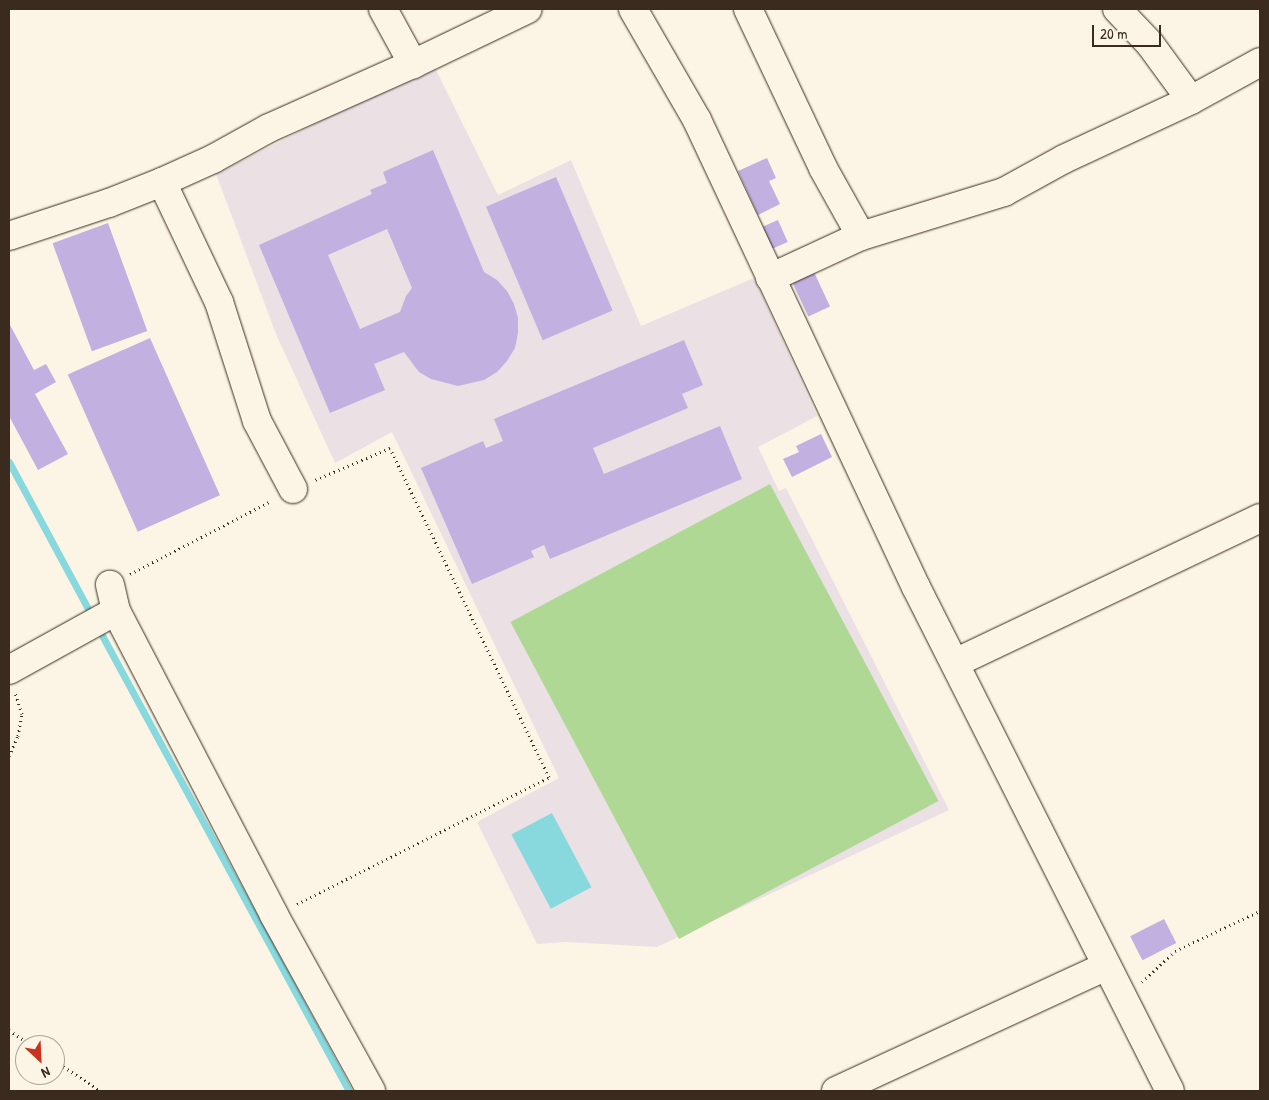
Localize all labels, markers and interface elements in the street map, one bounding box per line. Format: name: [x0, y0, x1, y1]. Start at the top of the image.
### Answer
scale bar: [1094, 15, 1163, 47]
text: 20 m: [1100, 23, 1127, 44]
north arrow: [15, 1035, 65, 1085]
text: N: [39, 1063, 54, 1083]

